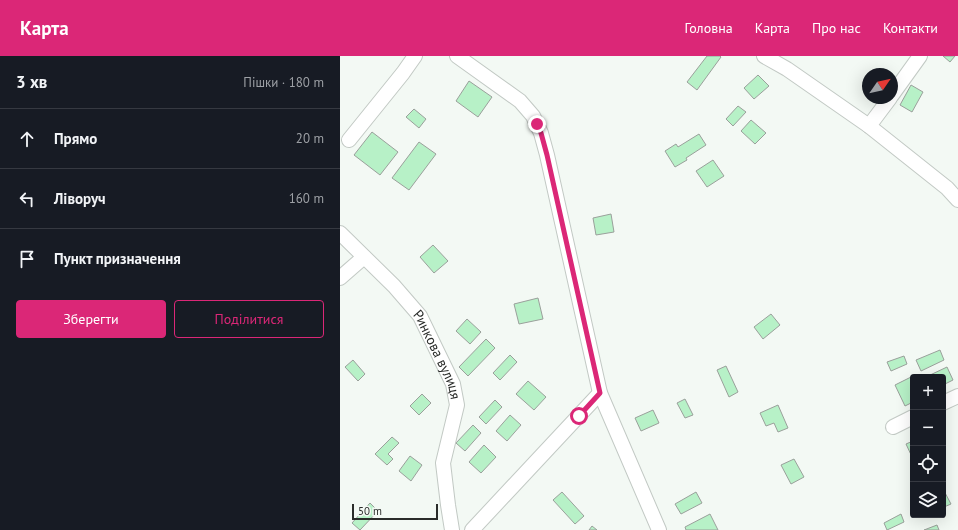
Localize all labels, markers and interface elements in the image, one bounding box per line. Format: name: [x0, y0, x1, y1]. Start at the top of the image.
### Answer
text: Карта: [20, 16, 69, 40]
text: Головна: [685, 19, 733, 37]
text: Карта: [755, 19, 790, 37]
text: Про нас: [812, 19, 861, 37]
text: Контакти: [883, 19, 938, 37]
north arrow: [862, 68, 898, 104]
text: 3 хв: [16, 71, 47, 93]
text: Пішки · 180 m: [243, 74, 324, 91]
route end: [528, 115, 546, 133]
icon: ahead: [16, 128, 38, 150]
text: Прямо: [54, 129, 97, 148]
text: 20 m: [296, 130, 324, 147]
icon: left: [16, 188, 38, 210]
text: Ліворуч: [54, 189, 106, 208]
text: 160 m: [289, 190, 324, 207]
icon: arrive: [16, 248, 38, 270]
text: Пункт призначення: [54, 249, 181, 268]
button: Зберегти: [16, 300, 166, 338]
button: Поділитися: [174, 300, 324, 338]
street label: Ринкова вулиця: [409, 306, 465, 401]
map controls: [910, 374, 946, 518]
button: +: [910, 374, 946, 410]
route start: [570, 407, 588, 425]
button: −: [910, 410, 946, 446]
button: locate: [910, 446, 946, 482]
button: layers: [910, 482, 946, 518]
scale bar: [352, 502, 438, 521]
text: 50 m: [358, 504, 382, 518]

